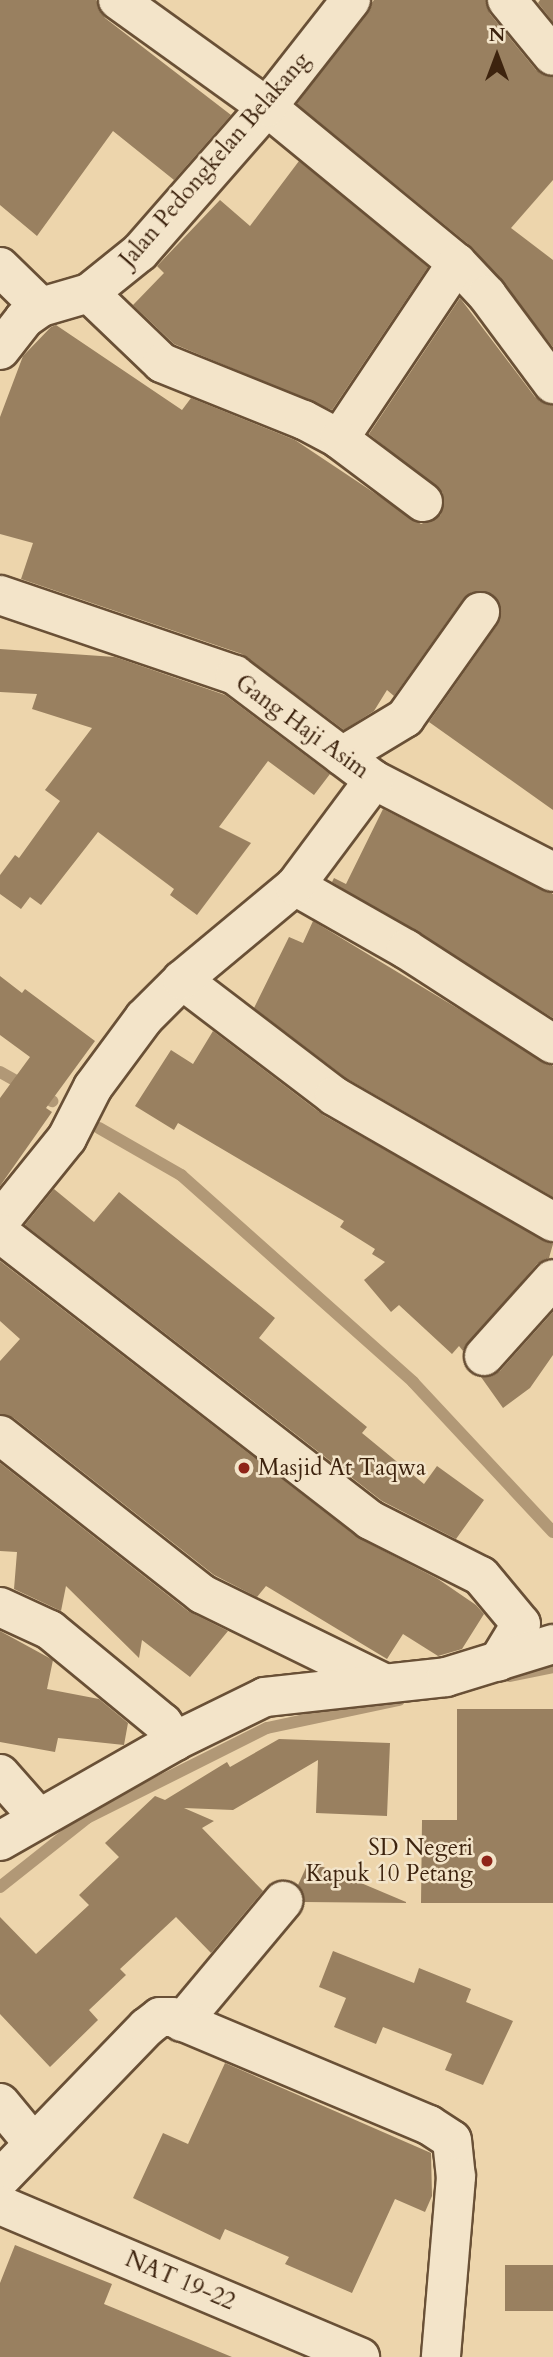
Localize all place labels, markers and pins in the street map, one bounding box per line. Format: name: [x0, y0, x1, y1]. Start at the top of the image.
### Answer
place label: Masjid At Taqwa: [258, 1454, 426, 1482]
marker: Masjid At Taqwa: [236, 1460, 252, 1476]
place label: SD Negeri Kapuk 10 Petang: [306, 1834, 473, 1888]
marker: SD Negeri Kapuk 10 Petang: [479, 1853, 495, 1869]

